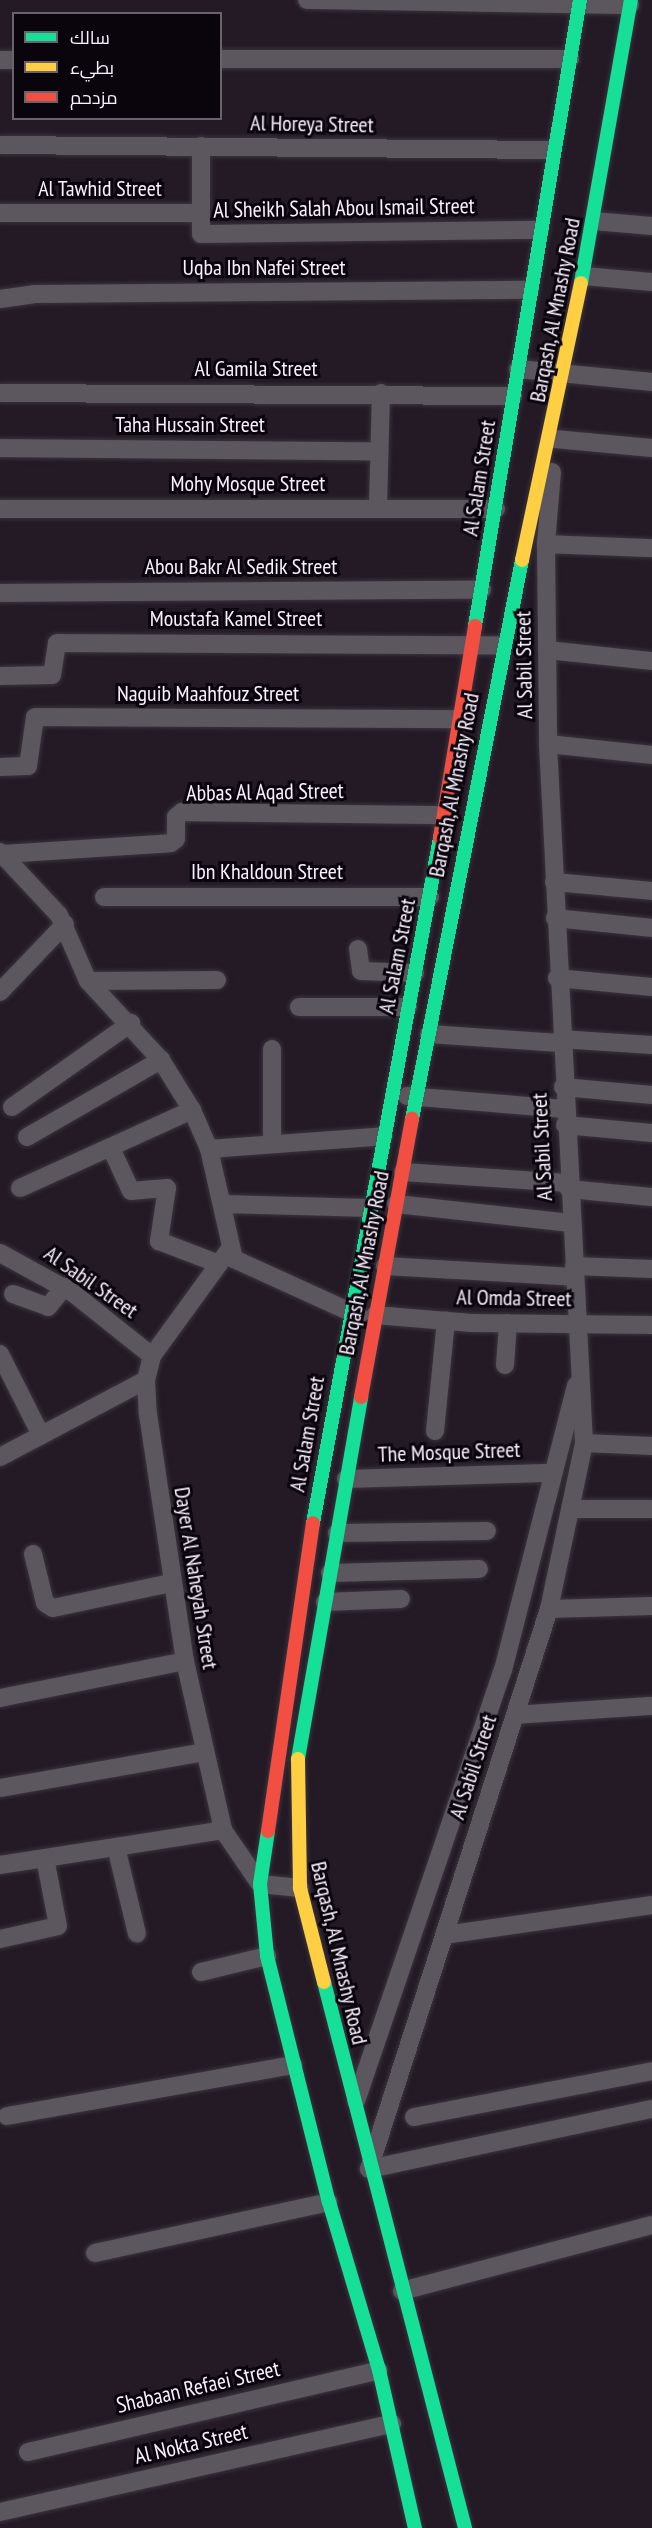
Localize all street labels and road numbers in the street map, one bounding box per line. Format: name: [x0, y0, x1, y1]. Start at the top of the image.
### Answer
street label: Al Horeya Street: [250, 110, 374, 138]
street label: Al Tawhid Street: [38, 176, 162, 202]
street label: Al Sheikh Salah Abou Ismail Street: [213, 193, 475, 223]
street label: Barqash, Al Mnashy Road: [524, 214, 586, 406]
street label: Uqba Ibn Nafei Street: [182, 255, 346, 281]
street label: Al Gamila Street: [194, 356, 318, 382]
street label: Taha Hussain Street: [115, 412, 265, 438]
street label: Al Salam Street: [457, 418, 501, 538]
street label: Mohy Mosque Street: [170, 471, 326, 497]
street label: Abou Bakr Al Sedik Street: [144, 554, 338, 580]
street label: Moustafa Kamel Street: [150, 606, 322, 632]
street label: Al Sabil Street: [510, 611, 538, 719]
street label: Naguib Maahfouz Street: [117, 681, 299, 707]
street label: Barqash, Al Mnashy Road: [423, 689, 485, 881]
street label: Abbas Al Aqad Street: [185, 777, 345, 807]
street label: Ibn Khaldoun Street: [191, 859, 343, 885]
street label: Al Salam Street: [373, 896, 421, 1016]
street label: Al Sabil Street: [526, 1092, 558, 1202]
street label: Barqash, Al Mnashy Road: [333, 1167, 395, 1359]
street label: Al Sabil Street: [39, 1240, 143, 1324]
street label: Al Omda Street: [456, 1284, 572, 1312]
street label: Al Salam Street: [284, 1374, 330, 1494]
street label: The Mosque Street: [377, 1436, 521, 1468]
street label: Dayer Al Naheyah Street: [169, 1485, 223, 1671]
street label: Al Sabil Street: [444, 1712, 502, 1822]
street label: Barqash, Al Mnashy Road: [305, 1858, 373, 2048]
street label: Shabaan Refaei Street: [114, 2355, 282, 2419]
street label: Al Nokta Street: [132, 2418, 250, 2470]

